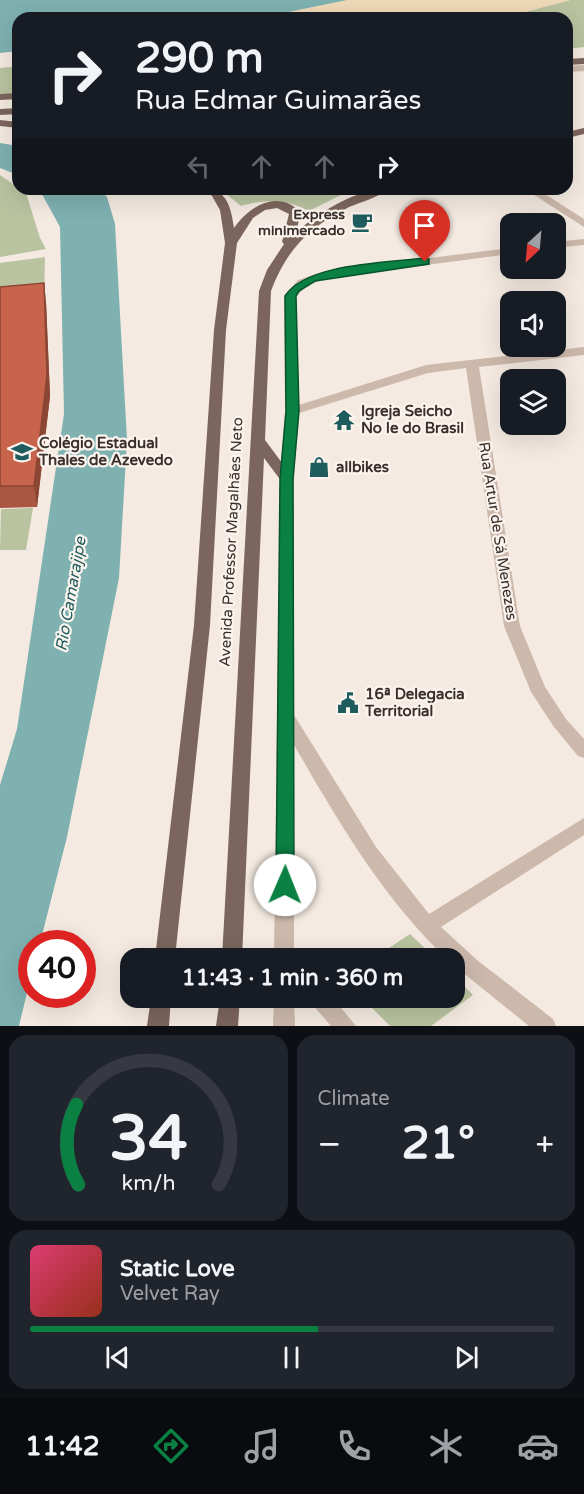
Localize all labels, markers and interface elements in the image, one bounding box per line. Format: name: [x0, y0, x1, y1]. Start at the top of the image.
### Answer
text: 290 m: [135, 33, 264, 84]
icon: right: [36, 36, 114, 114]
text: Rua Edmar Guimarães: [135, 84, 421, 117]
icon: left: [182, 150, 215, 183]
icon: ahead: [245, 150, 278, 183]
icon: ahead: [308, 150, 341, 183]
icon: right: [371, 150, 404, 183]
pin: [399, 200, 450, 262]
place label: Express minimercado: [258, 206, 345, 239]
icon: arrive: [408, 209, 441, 242]
cafe icon: Express minimercado: [350, 210, 374, 234]
north arrow: [500, 213, 566, 279]
map controls: [500, 213, 566, 435]
button: sound: [500, 291, 566, 357]
button: layers: [500, 369, 566, 435]
place label: Igreja Seicho No Ie do Brasil: [361, 402, 464, 437]
temple icon: Igreja Seicho No Ie do Brasil: [332, 408, 356, 432]
street label: Avenida Professor Magalhães Neto: [215, 417, 247, 667]
place label: Colégio Estadual Thales de Azevedo: [38, 434, 173, 469]
school or university icon: Colégio Estadual Thales de Azevedo: [10, 440, 34, 464]
street label: Rua Artur de Sá Menezes: [475, 440, 521, 622]
shop icon: allbikes: [307, 455, 331, 479]
place label: allbikes: [336, 458, 389, 476]
water label: Rio Camarajipe: [51, 535, 91, 653]
place label: 16ª Delegacia Territorial: [364, 685, 465, 720]
public building icon: 16ª Delegacia Territorial: [336, 691, 360, 715]
position arrow: [253, 853, 317, 917]
speed limit sign: 40: [18, 930, 96, 1008]
text: 11:43 · 1 min · 360 m: [182, 965, 403, 991]
text: Climate: [318, 1087, 390, 1111]
text: 34: [109, 1102, 187, 1177]
text: 21°: [401, 1117, 475, 1171]
text: −: [318, 1125, 341, 1164]
text: +: [535, 1125, 554, 1164]
text: km/h: [121, 1170, 175, 1196]
text: Static Love: [120, 1256, 235, 1282]
text: Velvet Ray: [120, 1282, 220, 1306]
icon: previous: [101, 1341, 134, 1374]
icon: pause: [275, 1341, 308, 1374]
icon: next: [450, 1341, 483, 1374]
icon: directions: [150, 1425, 192, 1467]
icon: music: [241, 1425, 283, 1467]
icon: phone: [333, 1425, 375, 1467]
icon: climate: [425, 1425, 467, 1467]
icon: car: [517, 1425, 559, 1467]
text: 11:42: [25, 1430, 100, 1463]

